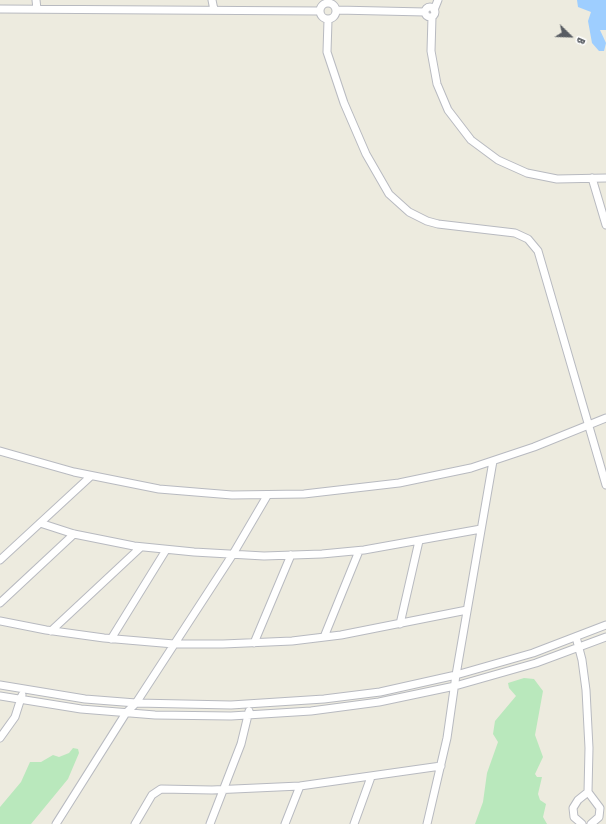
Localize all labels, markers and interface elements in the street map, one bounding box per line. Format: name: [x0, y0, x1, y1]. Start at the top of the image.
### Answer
north arrow: [550, 16, 590, 56]
text: B: [575, 36, 588, 45]

